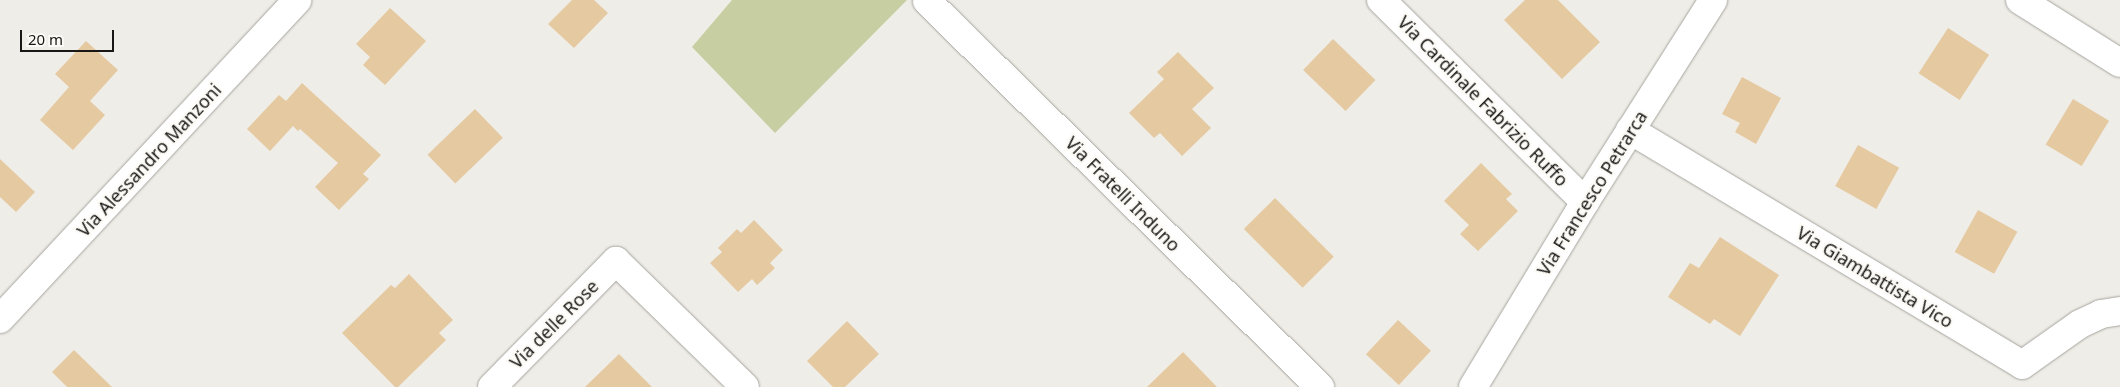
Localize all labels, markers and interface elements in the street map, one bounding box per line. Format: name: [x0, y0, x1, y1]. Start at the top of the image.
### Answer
street label: Via Cardinale Fabrizio Ruffo: [1393, 11, 1573, 191]
scale bar: [22, 20, 116, 52]
text: 20 m: [28, 29, 63, 49]
street label: Via Alessandro Manzoni: [72, 79, 226, 241]
street label: Via Francesco Petrarca: [1532, 107, 1652, 279]
street label: Via Fratelli Induno: [1061, 132, 1185, 256]
street label: Via Giambattista Vico: [1793, 222, 1957, 332]
street label: Via delle Rose: [505, 275, 603, 373]

